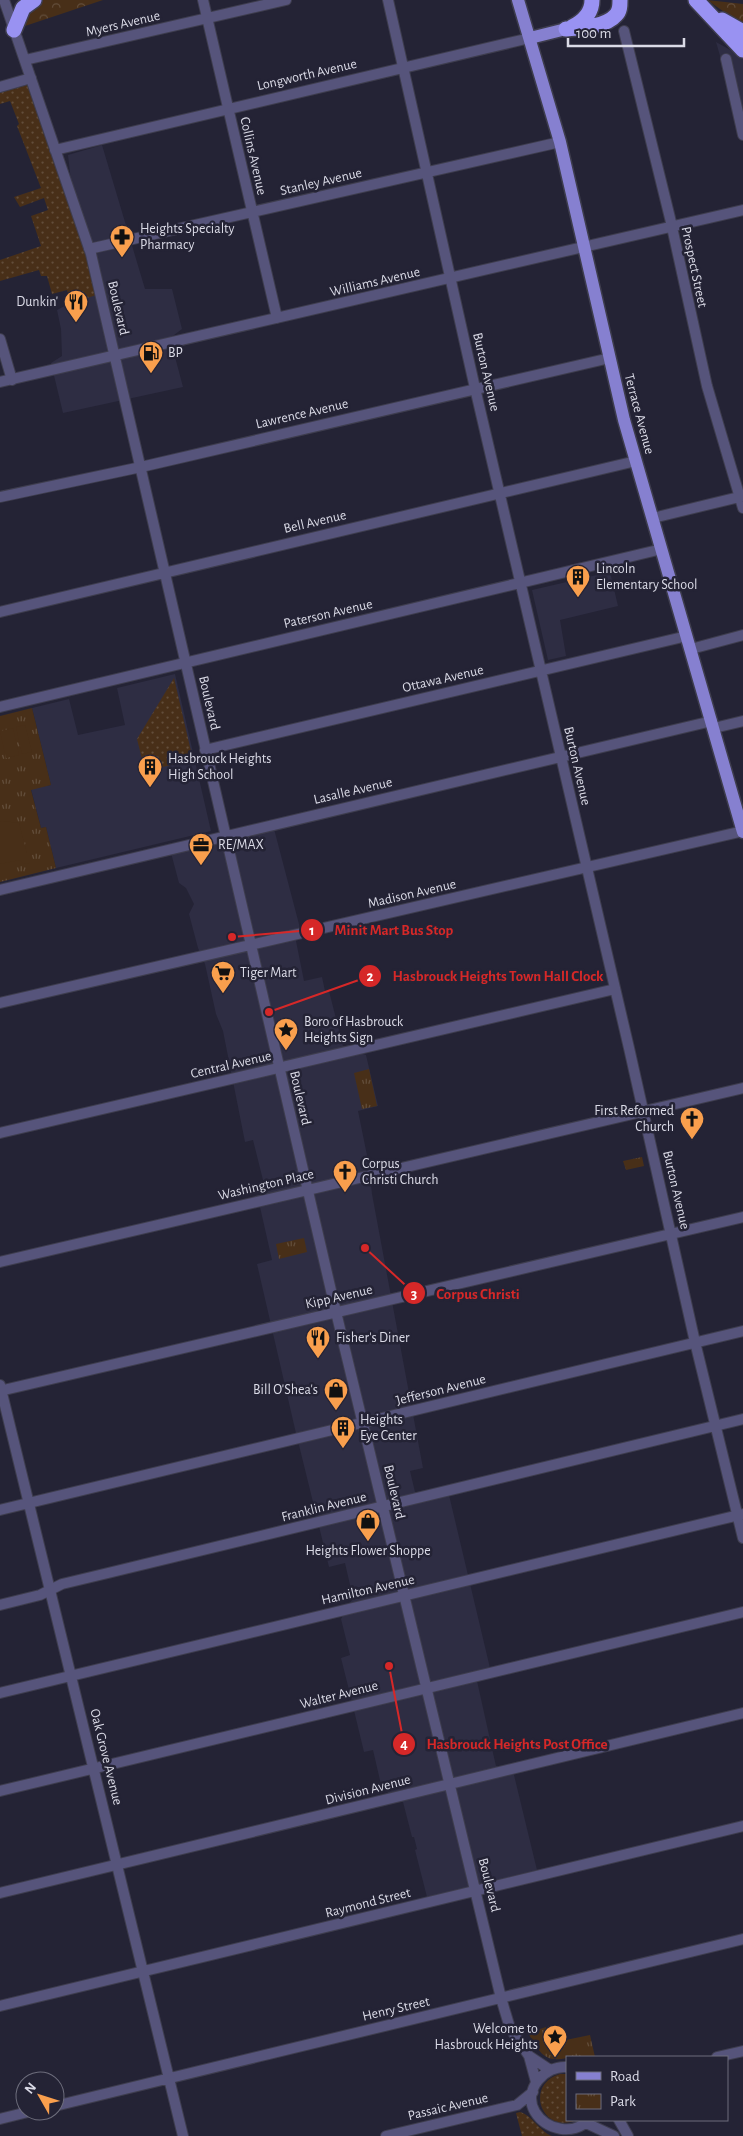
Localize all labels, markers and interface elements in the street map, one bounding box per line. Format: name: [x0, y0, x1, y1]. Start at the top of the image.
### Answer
street label: Myers Avenue: [84, 9, 162, 39]
scale bar: [568, 15, 684, 47]
text: 100 m: [576, 26, 611, 41]
street label: Longworth Avenue: [256, 57, 358, 93]
street label: Collins Avenue: [237, 116, 269, 196]
street label: Stanley Avenue: [279, 166, 363, 198]
place label: Heights Specialty Pharmacy: [140, 222, 235, 252]
pharmacy icon: Heights Specialty Pharmacy: [109, 224, 135, 258]
street label: Prospect Street: [679, 225, 710, 309]
street label: Williams Avenue: [329, 265, 421, 299]
street label: Boulevard: [105, 280, 131, 336]
restaurant icon: Dunkin': [63, 289, 89, 323]
place label: Dunkin': [16, 295, 58, 309]
street label: Burton Avenue: [470, 331, 502, 413]
fuel station icon: BP: [138, 340, 164, 374]
place label: BP: [168, 346, 183, 360]
street label: Terrace Avenue: [622, 372, 656, 456]
street label: Lawrence Avenue: [254, 397, 350, 431]
street label: Bell Avenue: [282, 508, 348, 536]
place label: Lincoln Elementary School: [596, 562, 698, 592]
building icon: Lincoln Elementary School: [565, 564, 591, 598]
street label: Paterson Avenue: [282, 597, 374, 631]
street label: Ottawa Avenue: [401, 663, 485, 695]
street label: Boulevard: [196, 675, 222, 731]
street label: Burton Avenue: [561, 725, 593, 807]
place label: Hasbrouck Heights High School: [168, 752, 271, 782]
building icon: Hasbrouck Heights High School: [137, 754, 163, 788]
street label: Lasalle Avenue: [312, 775, 394, 807]
office icon: RE/MAX: [188, 832, 214, 866]
place label: RE/MAX: [218, 838, 264, 852]
street label: Madison Avenue: [366, 877, 458, 911]
callout: Minit Mart Bus Stop: [299, 915, 463, 945]
text: 1: [309, 923, 315, 938]
text: Minit Mart Bus Stop: [335, 923, 454, 938]
supermarket icon: Tiger Mart: [210, 960, 236, 994]
callout: Hasbrouck Heights Town Hall Clock: [357, 961, 613, 991]
place label: Tiger Mart: [240, 966, 297, 980]
text: 2: [366, 969, 374, 984]
text: Hasbrouck Heights Town Hall Clock: [393, 969, 604, 984]
place label: Boro of Hasbrouck Heights Sign: [304, 1015, 404, 1045]
place icon: Boro of Hasbrouck Heights Sign: [273, 1017, 299, 1051]
street label: Central Avenue: [189, 1049, 273, 1081]
street label: Boulevard: [287, 1070, 313, 1126]
place label: First Reformed Church: [594, 1104, 674, 1134]
church icon: First Reformed Church: [679, 1106, 705, 1140]
street label: Burton Avenue: [660, 1149, 692, 1231]
place label: Corpus Christi Church: [362, 1157, 438, 1187]
church icon: Corpus Christi Church: [332, 1159, 358, 1193]
street label: Washington Place: [217, 1167, 315, 1203]
callout: Corpus Christi: [401, 1278, 529, 1308]
street label: Kipp Avenue: [304, 1282, 374, 1312]
text: 3: [411, 1287, 417, 1302]
text: Corpus Christi: [436, 1287, 520, 1302]
restaurant icon: Fisher's Diner: [305, 1325, 331, 1359]
place label: Fisher's Diner: [336, 1331, 410, 1345]
street label: Jefferson Avenue: [395, 1372, 487, 1408]
shop icon: Bill O'Shea's: [323, 1377, 349, 1411]
place label: Bill O'Shea's: [253, 1383, 318, 1397]
place label: Heights Eye Center: [360, 1413, 417, 1443]
building icon: Heights Eye Center: [330, 1415, 356, 1449]
street label: Boulevard: [381, 1464, 407, 1520]
street label: Franklin Avenue: [280, 1490, 368, 1524]
shop icon: Heights Flower Shoppe: [355, 1508, 381, 1542]
place label: Heights Flower Shoppe: [305, 1544, 431, 1558]
street label: Hamilton Avenue: [320, 1572, 416, 1608]
street label: Walter Avenue: [298, 1679, 380, 1711]
street label: Oak Grove Avenue: [87, 1707, 125, 1807]
callout: Hasbrouck Heights Post Office: [391, 1729, 618, 1759]
text: 4: [400, 1737, 408, 1752]
text: Hasbrouck Heights Post Office: [426, 1737, 608, 1752]
street label: Division Avenue: [324, 1773, 412, 1807]
street label: Boulevard: [476, 1857, 502, 1913]
street label: Raymond Street: [324, 1886, 413, 1920]
street label: Henry Street: [361, 1994, 432, 2024]
place label: Welcome to Hasbrouck Heights: [435, 2022, 538, 2052]
place icon: Welcome to Hasbrouck Heights: [542, 2024, 568, 2058]
legend: [566, 2056, 728, 2121]
text: Road: [610, 2069, 640, 2084]
north arrow: [15, 2071, 65, 2121]
text: N: [22, 2080, 39, 2097]
street label: Passaic Avenue: [406, 2091, 490, 2123]
text: Park: [610, 2094, 636, 2109]

